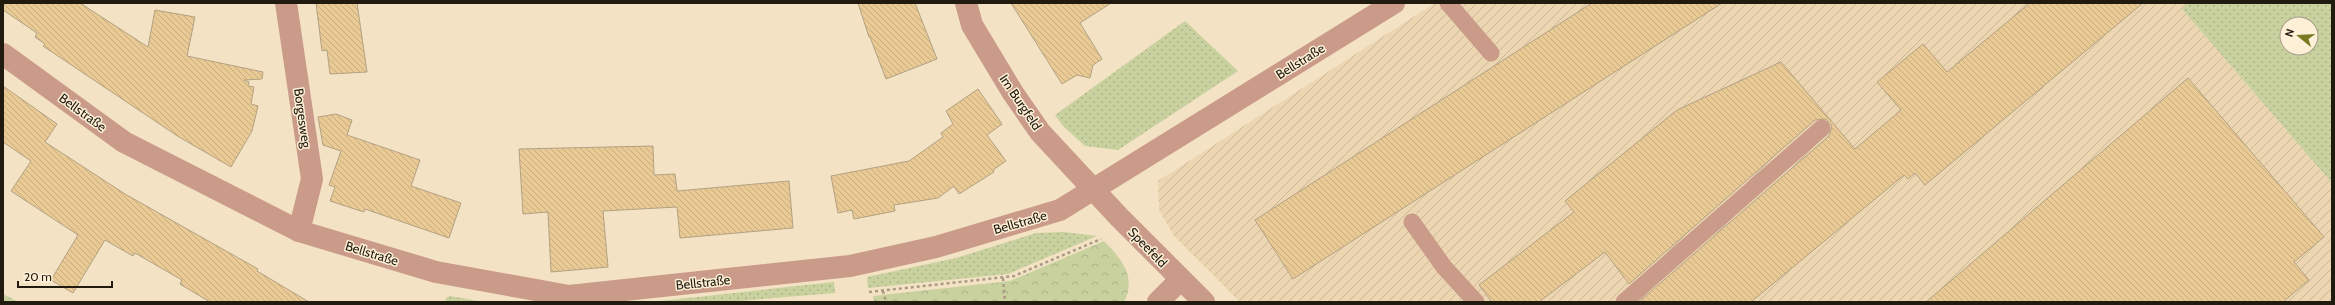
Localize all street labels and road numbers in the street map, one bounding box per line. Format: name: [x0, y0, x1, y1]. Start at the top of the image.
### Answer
street label: Bellstraße: [1273, 40, 1328, 82]
street label: Im Burgfeld: [997, 71, 1045, 133]
street label: Borgesweg: [291, 87, 315, 149]
street label: Bellstraße: [56, 89, 110, 135]
street label: Bellstraße: [992, 207, 1049, 237]
street label: Speefeld: [1125, 224, 1171, 270]
street label: Bellstraße: [344, 237, 401, 269]
street label: Bellstraße: [675, 271, 731, 293]

